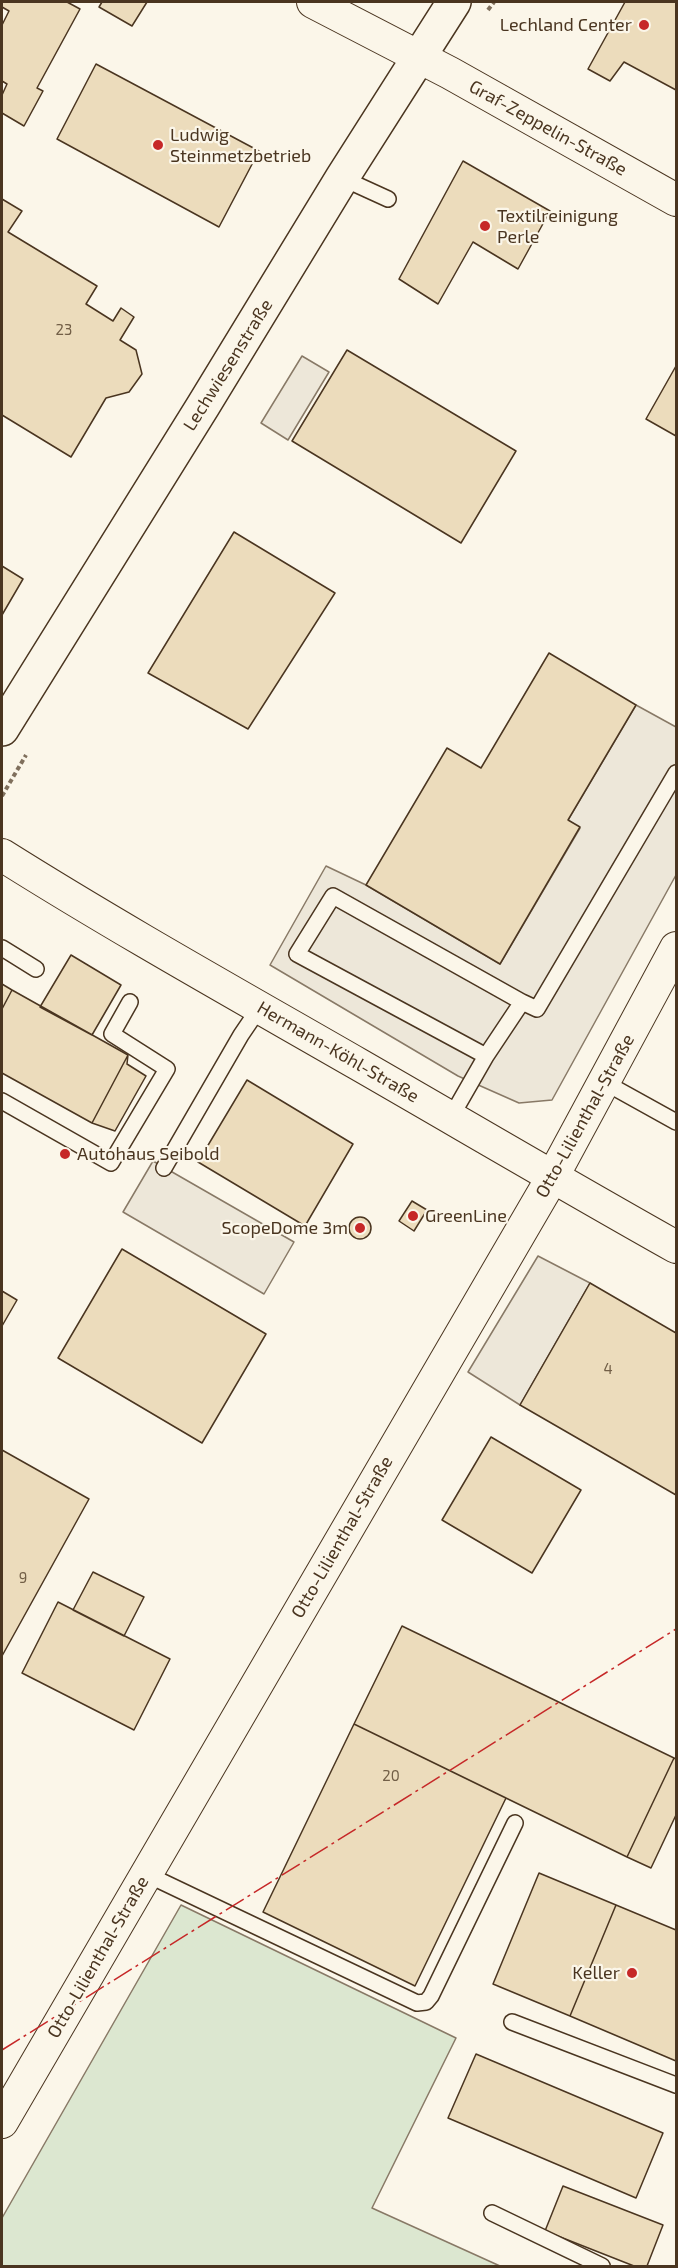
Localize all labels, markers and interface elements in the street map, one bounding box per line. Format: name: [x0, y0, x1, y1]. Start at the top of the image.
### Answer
place label: Lechland Center: [500, 14, 632, 36]
marker: Lechland Center: [637, 18, 651, 32]
street label: Graf-Zeppelin-Straße: [465, 76, 631, 180]
place label: Ludwig Steinmetzbetrieb: [170, 124, 311, 166]
marker: Ludwig Steinmetzbetrieb: [151, 138, 165, 152]
place label: Textilreinigung Perle: [497, 205, 618, 248]
marker: Textilreinigung Perle: [478, 219, 492, 233]
street label: Lechwiesenstraße: [179, 295, 277, 435]
house number: 23: [56, 321, 72, 339]
street label: Hermann-Köhl-Straße: [253, 997, 423, 1107]
street label: Otto-Lilienthal-Straße: [531, 1031, 639, 1201]
place label: Autohaus Seibold: [77, 1143, 220, 1165]
marker: Autohaus Seibold: [58, 1147, 72, 1161]
place label: GreenLine: [425, 1205, 507, 1227]
marker: GreenLine: [406, 1209, 420, 1223]
place label: ScopeDome 3m: [222, 1217, 348, 1239]
marker: ScopeDome 3m: [353, 1221, 367, 1235]
house number: 4: [603, 1360, 613, 1378]
street label: Otto-Lilienthal-Straße: [287, 1452, 397, 1622]
house number: 9: [19, 1569, 27, 1587]
house number: 20: [382, 1767, 400, 1785]
street label: Otto-Lilienthal-Straße: [43, 1872, 153, 2042]
place label: Keller: [572, 1962, 620, 1984]
marker: Keller: [625, 1966, 639, 1980]

